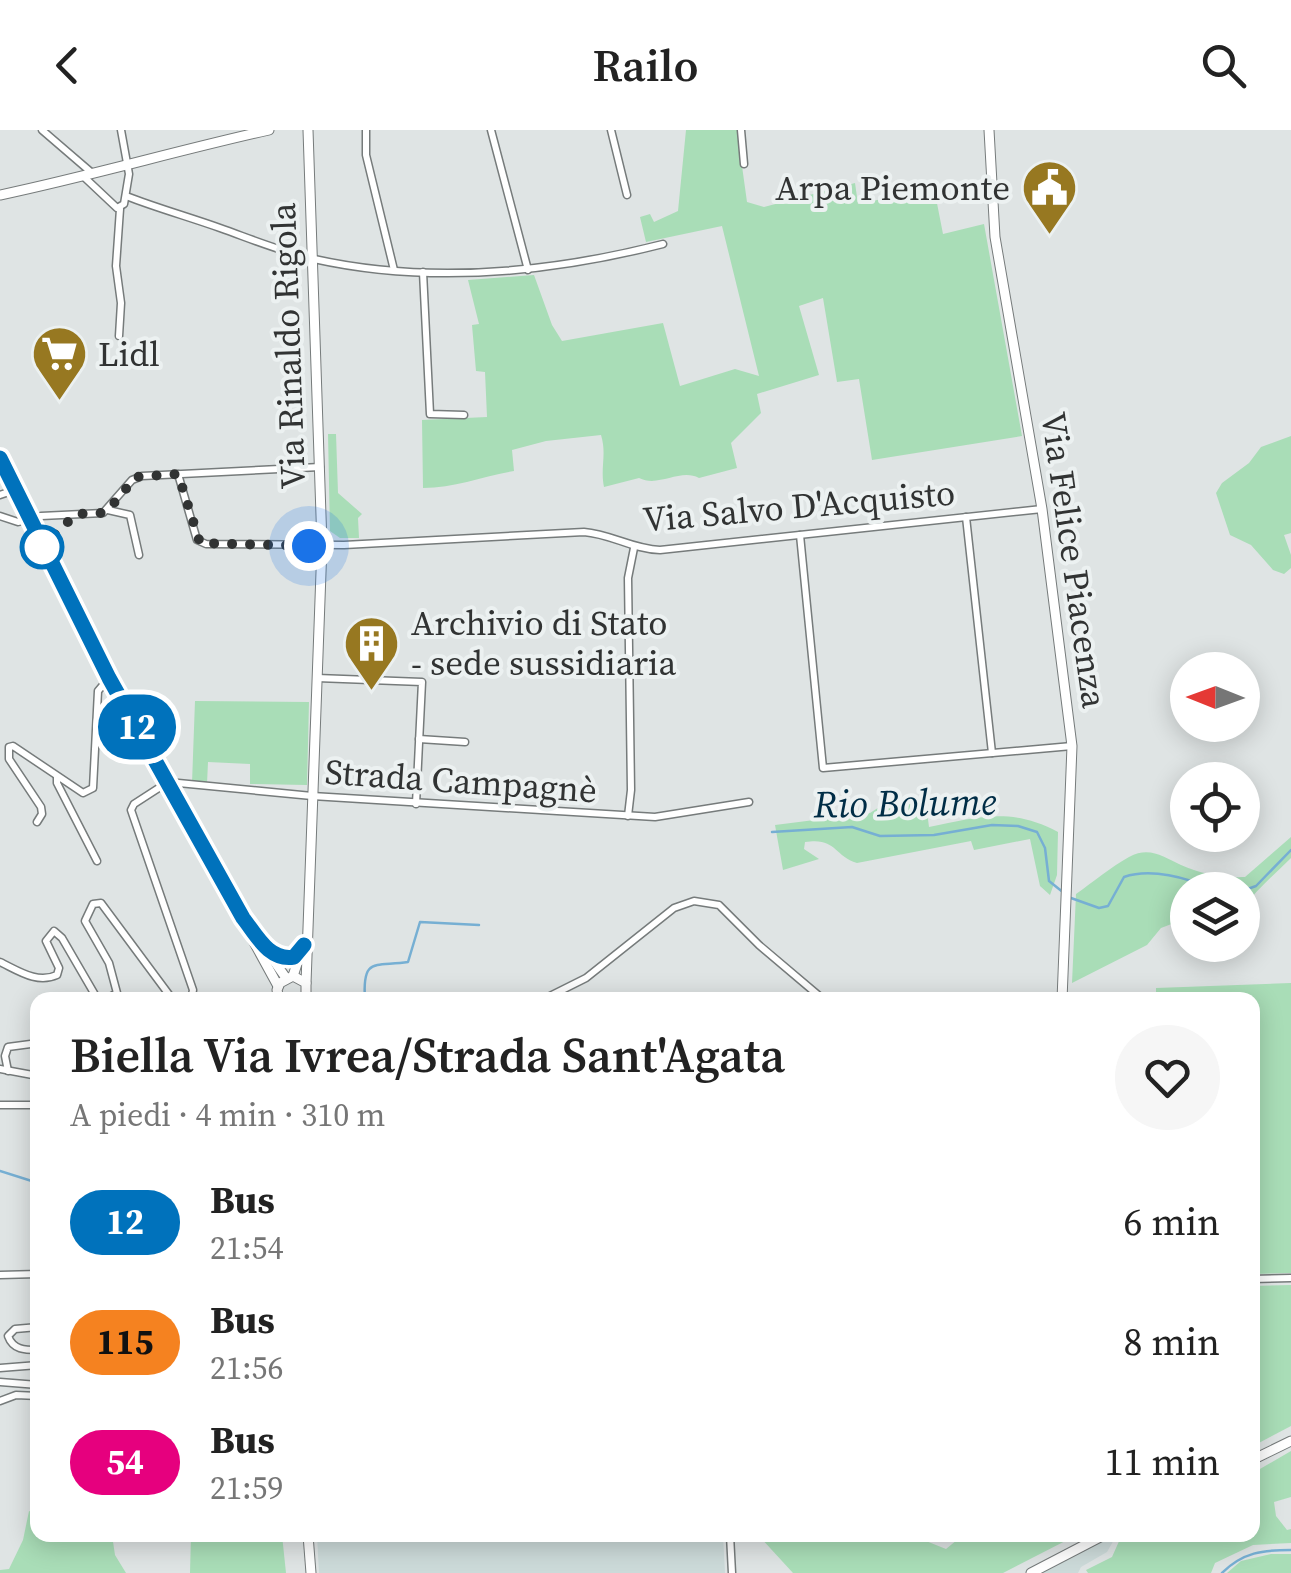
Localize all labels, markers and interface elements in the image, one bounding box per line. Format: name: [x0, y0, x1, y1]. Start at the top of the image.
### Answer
text: Railo: [592, 34, 699, 96]
icon: back: [40, 38, 95, 93]
icon: search: [1196, 38, 1251, 93]
public building icon: Arpa Piemonte: [1019, 158, 1079, 237]
place label: Arpa Piemonte: [775, 164, 1010, 212]
street label: Via Rinaldo Rigola: [259, 202, 317, 490]
supermarket icon: Lidl: [29, 324, 89, 403]
place label: Lidl: [98, 330, 160, 378]
street label: Via Felice Piacenza: [1029, 409, 1119, 711]
street label: Via Salvo D'Acquisto: [641, 468, 957, 544]
your location: [284, 521, 334, 571]
unlabelled marker: [21, 526, 63, 568]
place label: Archivio di Stato - sede sussidiaria: [411, 599, 677, 687]
building icon: Archivio di Stato - sede sussidiaria: [342, 613, 402, 692]
north arrow: [1170, 652, 1260, 742]
map controls: [1170, 652, 1260, 962]
line badge: 12: [92, 694, 182, 760]
text: 12: [118, 703, 156, 751]
street label: Strada Campagnè: [323, 748, 599, 814]
button: locate: [1170, 762, 1260, 852]
water label: Rio Bolume: [812, 775, 997, 831]
button: layers: [1170, 872, 1260, 962]
text: Biella Via Ivrea/Strada Sant'Agata: [70, 1022, 785, 1088]
button: heart: [1115, 1025, 1220, 1130]
text: A piedi · 4 min · 310 m: [70, 1093, 385, 1137]
text: Bus: [210, 1174, 275, 1226]
text: 6 min: [1124, 1196, 1220, 1248]
text: 12: [106, 1198, 144, 1246]
text: 21:54: [210, 1226, 284, 1270]
text: Bus: [210, 1294, 275, 1346]
text: 8 min: [1124, 1316, 1220, 1368]
text: 115: [97, 1318, 153, 1366]
text: 21:56: [210, 1346, 284, 1390]
text: Bus: [210, 1414, 275, 1466]
text: 11 min: [1105, 1436, 1220, 1488]
text: 54: [106, 1438, 144, 1486]
text: 21:59: [210, 1466, 284, 1510]

